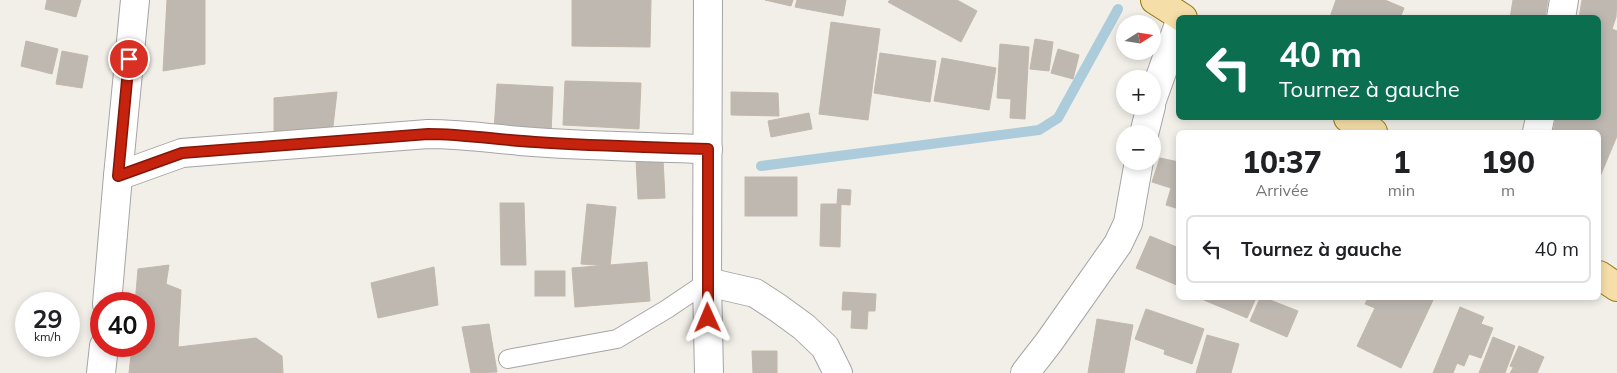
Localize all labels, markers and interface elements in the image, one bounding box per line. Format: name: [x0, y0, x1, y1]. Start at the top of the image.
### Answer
north arrow: [1116, 15, 1161, 60]
map controls: [1116, 15, 1161, 170]
text: 40 m: [1279, 32, 1362, 76]
icon: left: [1196, 35, 1261, 100]
pin: [108, 38, 150, 80]
icon: arrive: [115, 45, 143, 73]
button: +: [1116, 70, 1161, 115]
text: Tournez à gauche: [1279, 75, 1460, 103]
button: −: [1116, 125, 1161, 170]
text: 10:37: [1242, 143, 1322, 181]
text: 1: [1392, 143, 1410, 181]
text: 190: [1481, 143, 1535, 181]
text: Arrivée: [1255, 180, 1308, 200]
text: min: [1388, 180, 1415, 200]
text: m: [1501, 180, 1515, 200]
icon: left: [1198, 235, 1226, 263]
text: Tournez à gauche: [1241, 237, 1402, 261]
text: 40 m: [1535, 237, 1579, 261]
position arrow: [681, 291, 733, 343]
speed limit sign: 40: [90, 292, 155, 357]
text: 29: [32, 303, 63, 334]
text: km/h: [34, 329, 61, 344]

